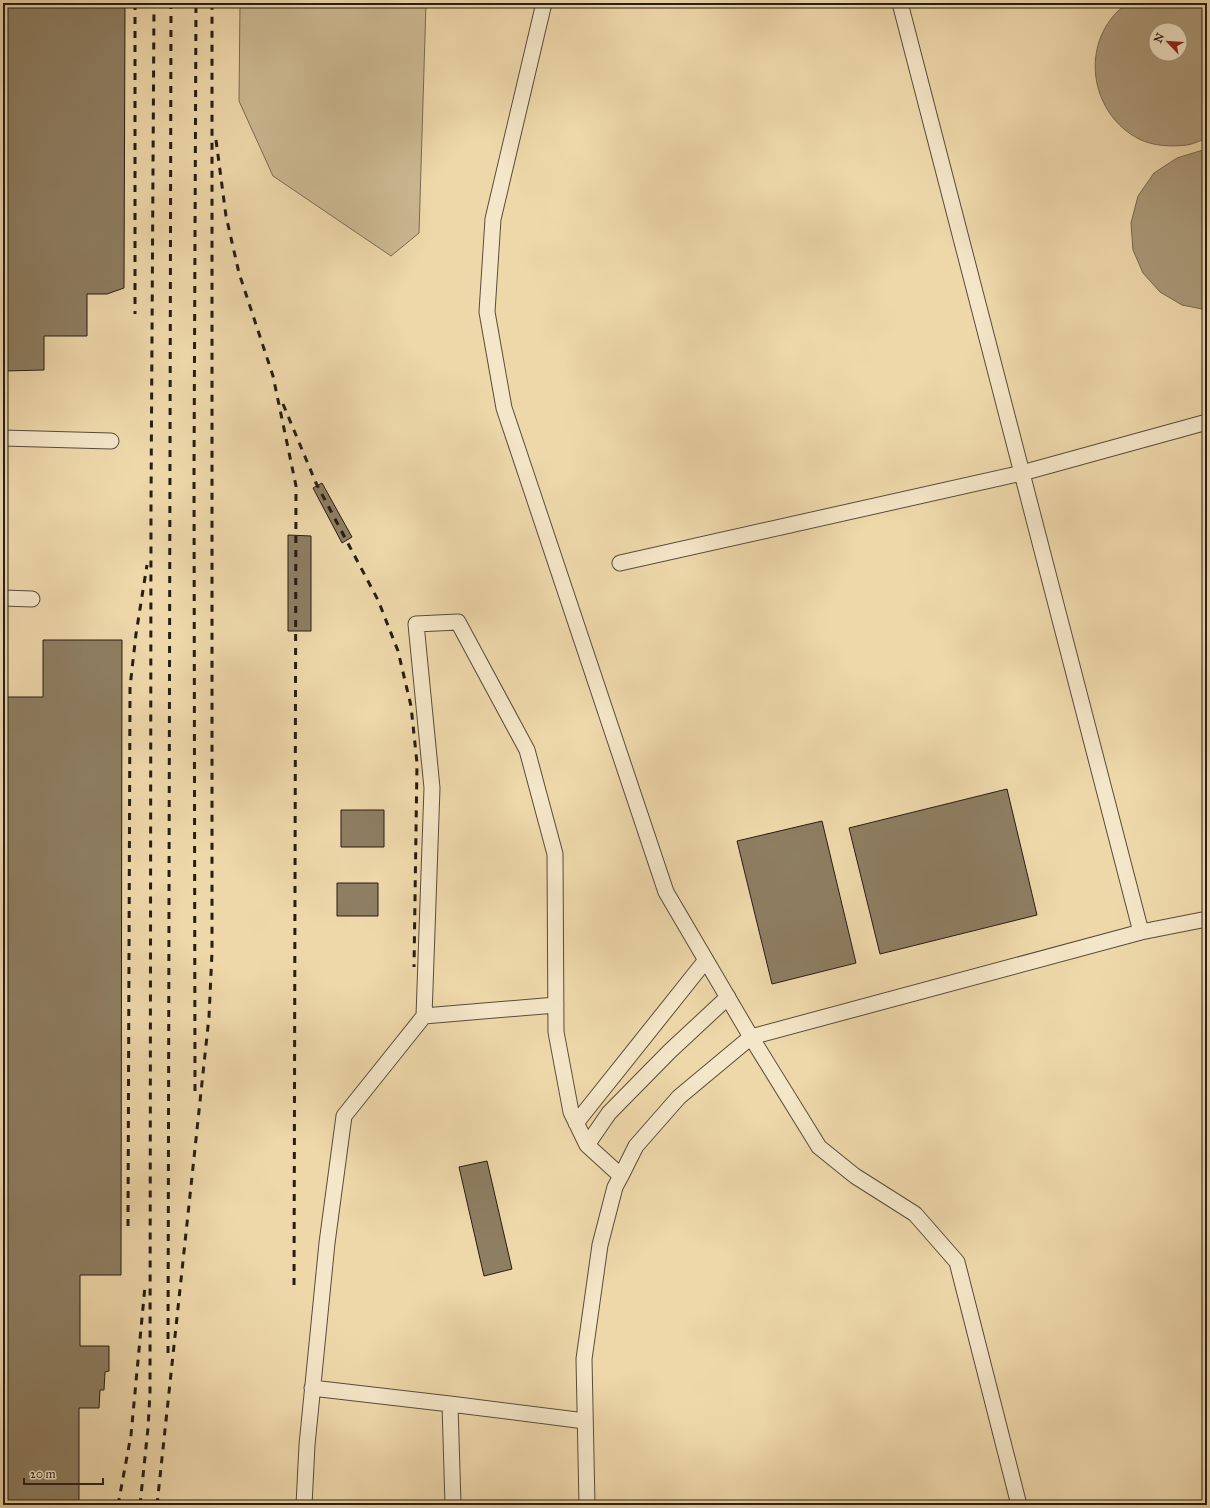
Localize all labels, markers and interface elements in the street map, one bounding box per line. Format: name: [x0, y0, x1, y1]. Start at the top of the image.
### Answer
north arrow: [1148, 22, 1188, 62]
text: N: [1152, 30, 1168, 45]
scale bar: [24, 1460, 103, 1486]
text: 20 m: [30, 1467, 56, 1481]

